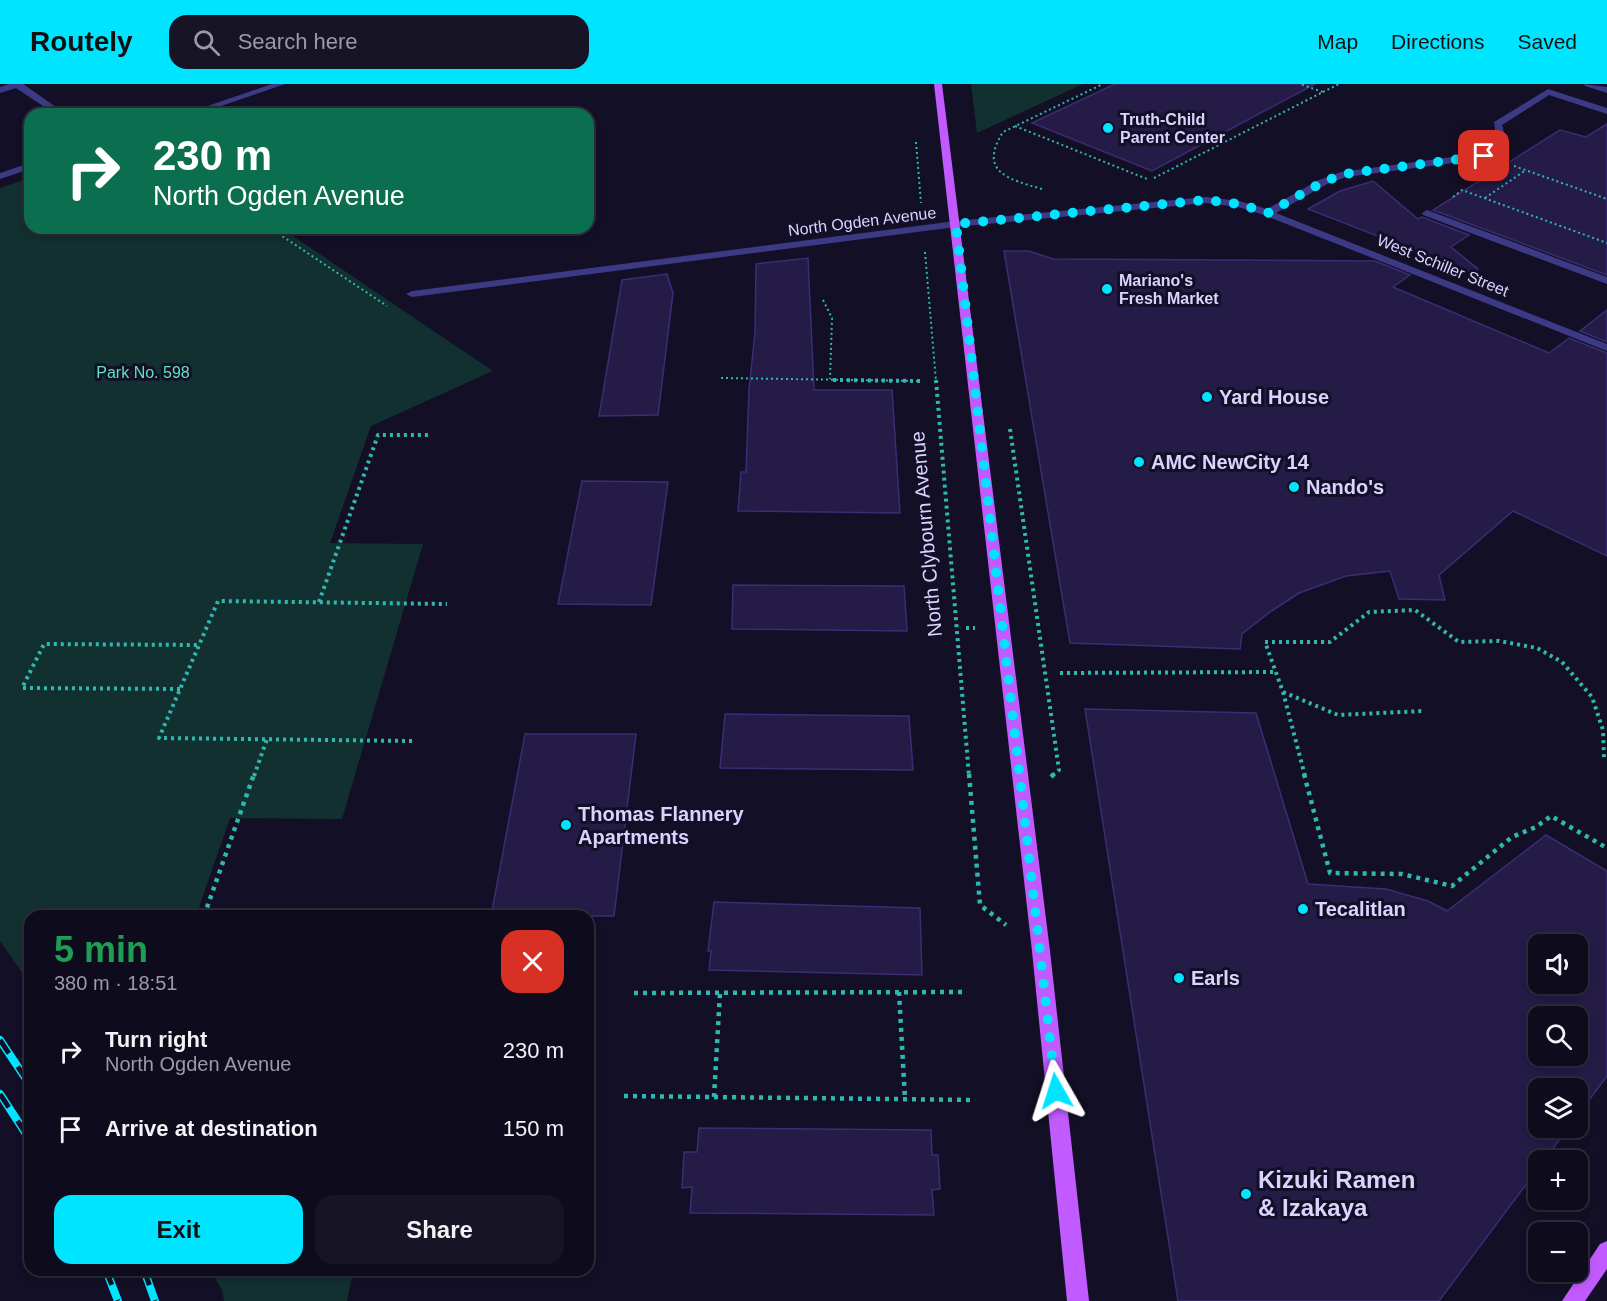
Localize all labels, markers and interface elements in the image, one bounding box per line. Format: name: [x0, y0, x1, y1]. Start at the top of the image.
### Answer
search box: [169, 15, 589, 69]
text: Routely: [30, 26, 133, 57]
icon: search: [190, 26, 223, 59]
text: Search here: [238, 29, 358, 54]
text: Map: [1317, 30, 1358, 53]
text: Directions: [1391, 30, 1484, 53]
text: Saved: [1517, 30, 1577, 53]
place label: Truth-Child Parent Center: [1120, 111, 1225, 146]
marker: Truth-Child Parent Center: [1101, 121, 1115, 135]
pin: [1458, 130, 1509, 181]
icon: right: [54, 132, 132, 210]
text: 230 m: [153, 132, 272, 179]
icon: arrive: [1467, 139, 1500, 172]
text: North Ogden Avenue: [153, 181, 405, 211]
street label: North Ogden Avenue: [787, 204, 937, 239]
street label: West Schiller Street: [1375, 231, 1512, 300]
place label: Mariano's Fresh Market: [1119, 272, 1219, 307]
marker: Mariano's Fresh Market: [1100, 282, 1114, 296]
park label: Park No. 598: [96, 364, 190, 381]
place label: Yard House: [1219, 386, 1329, 408]
marker: Yard House: [1200, 390, 1214, 404]
street label: North Clybourn Avenue: [906, 430, 946, 638]
place label: AMC NewCity 14: [1151, 451, 1310, 473]
marker: AMC NewCity 14: [1132, 455, 1146, 469]
place label: Nando's: [1306, 476, 1384, 498]
marker: Nando's: [1287, 480, 1301, 494]
place label: Thomas Flannery Apartments: [578, 803, 744, 848]
marker: Thomas Flannery Apartments: [559, 818, 573, 832]
place label: Tecalitlan: [1315, 898, 1406, 920]
marker: Tecalitlan: [1296, 902, 1310, 916]
text: 5 min: [54, 929, 148, 970]
button: close: [501, 930, 564, 993]
map controls: [1528, 934, 1588, 1282]
button: sound: [1528, 934, 1588, 994]
place label: Earls: [1191, 967, 1240, 989]
marker: Earls: [1172, 971, 1186, 985]
text: 380 m · 18:51: [54, 972, 177, 994]
button: search: [1528, 1006, 1588, 1066]
text: Turn right: [105, 1027, 207, 1052]
icon: right: [54, 1035, 87, 1068]
text: 230 m: [503, 1038, 564, 1063]
text: North Ogden Avenue: [105, 1053, 291, 1075]
position arrow: [1024, 1059, 1088, 1123]
button: layers: [1528, 1078, 1588, 1138]
icon: arrive: [54, 1113, 87, 1146]
text: Arrive at destination: [105, 1116, 318, 1141]
text: 150 m: [503, 1116, 564, 1141]
button: +: [1528, 1150, 1588, 1210]
place label: Kizuki Ramen & Izakaya: [1258, 1166, 1415, 1221]
marker: Kizuki Ramen & Izakaya: [1239, 1187, 1253, 1201]
button: Exit: [54, 1195, 303, 1264]
button: Share: [315, 1195, 564, 1264]
button: −: [1528, 1222, 1588, 1282]

